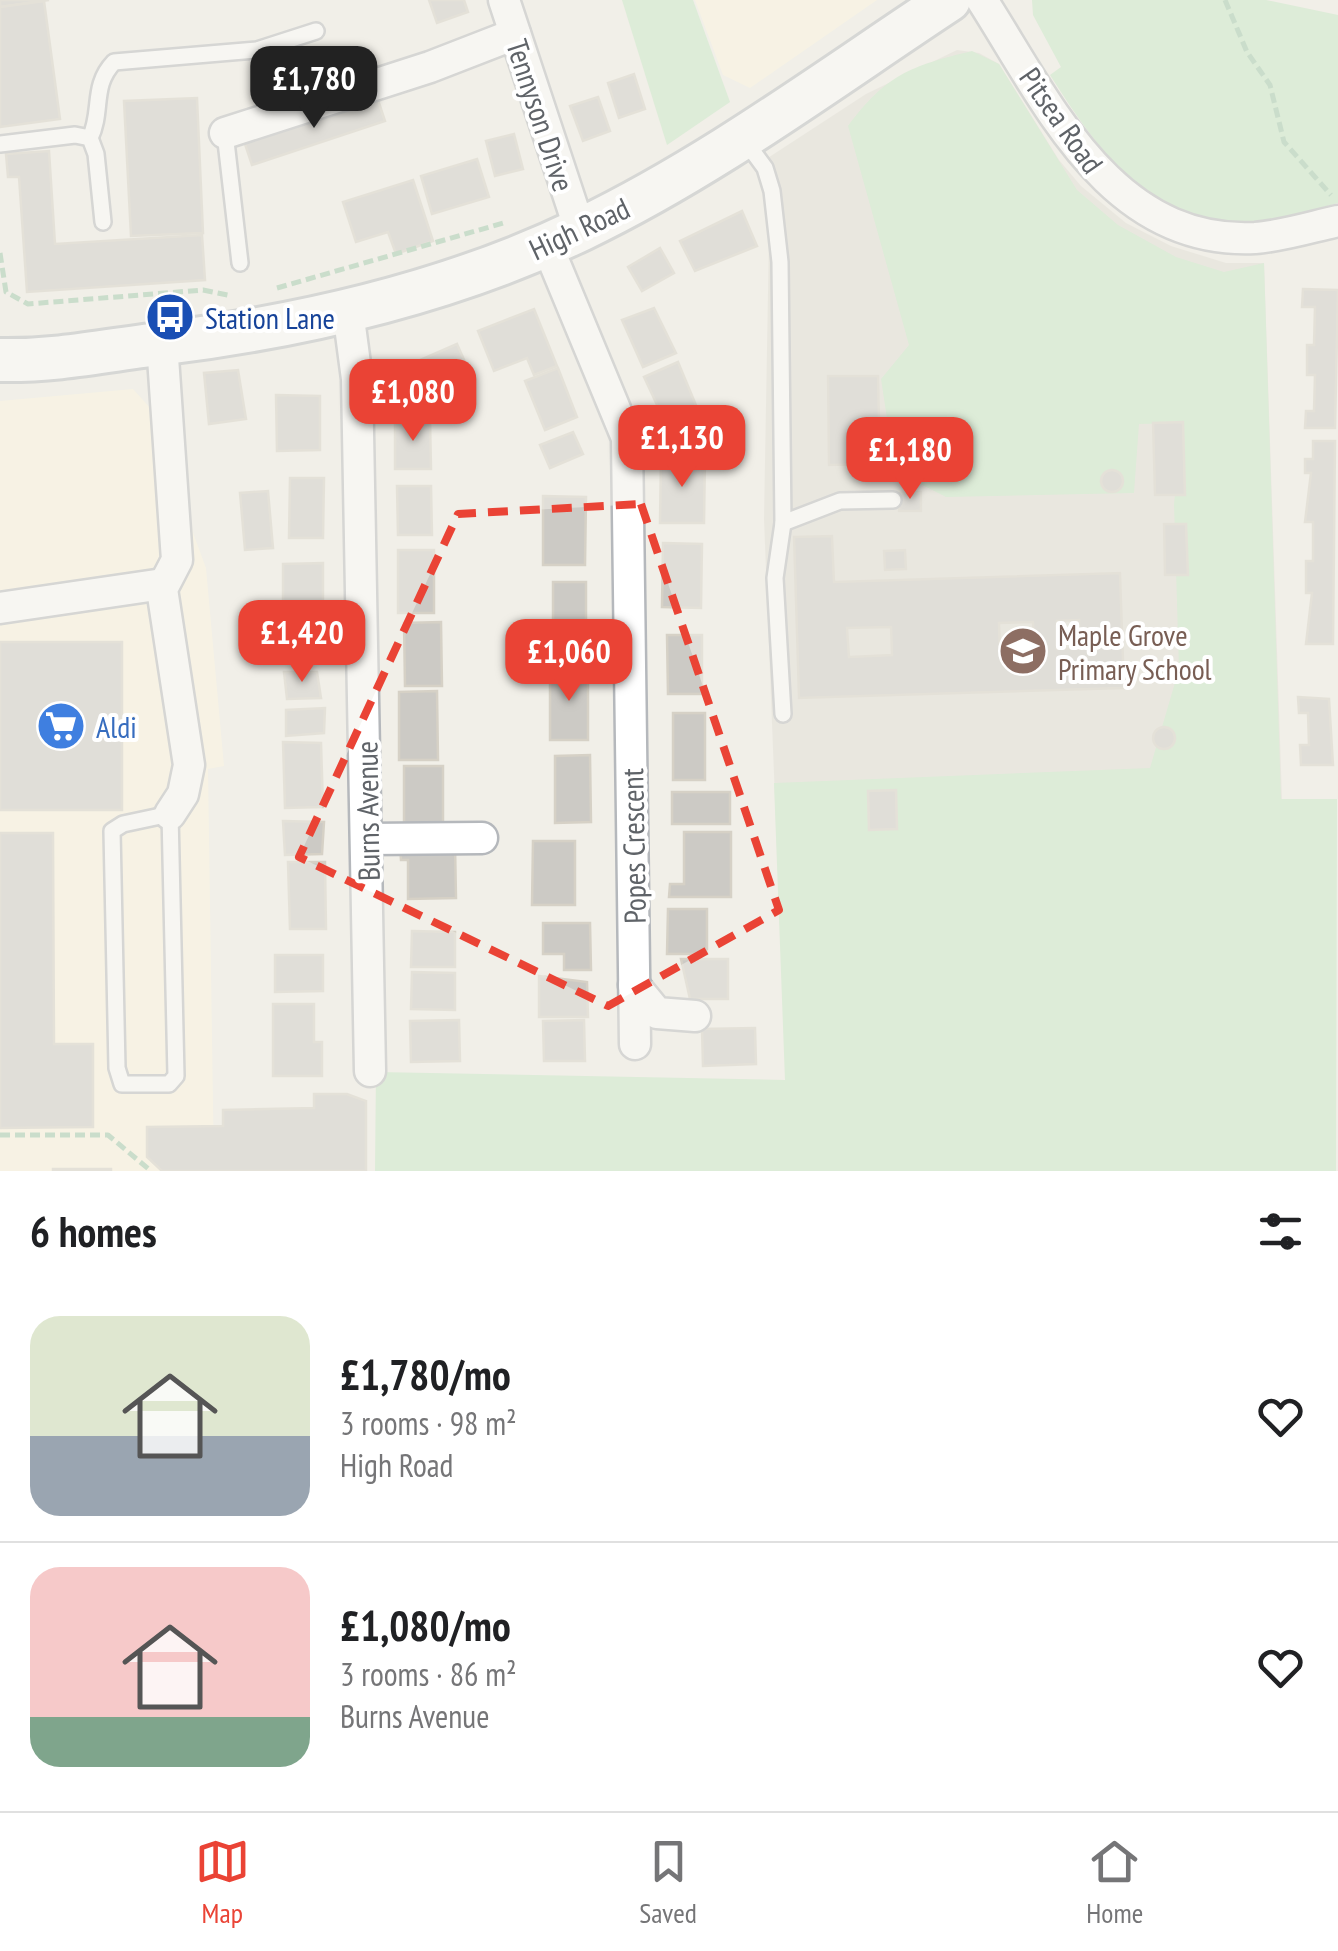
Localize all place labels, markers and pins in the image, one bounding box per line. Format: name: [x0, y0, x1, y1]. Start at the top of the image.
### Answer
pin: £1,780: [233, 46, 395, 131]
bus stop icon: Station Lane: [144, 291, 196, 343]
place label: Station Lane: [205, 298, 335, 337]
pin: £1,080: [332, 359, 494, 444]
pin: £1,130: [601, 405, 763, 490]
pin: £1,180: [829, 417, 991, 502]
pin: £1,420: [221, 600, 383, 685]
place label: Maple Grove Primary School: [1058, 615, 1212, 688]
pin: £1,060: [488, 619, 650, 704]
school or university icon: Maple Grove Primary School: [997, 625, 1049, 677]
supermarket icon: Aldi: [35, 700, 87, 752]
place label: Aldi: [96, 707, 137, 746]

